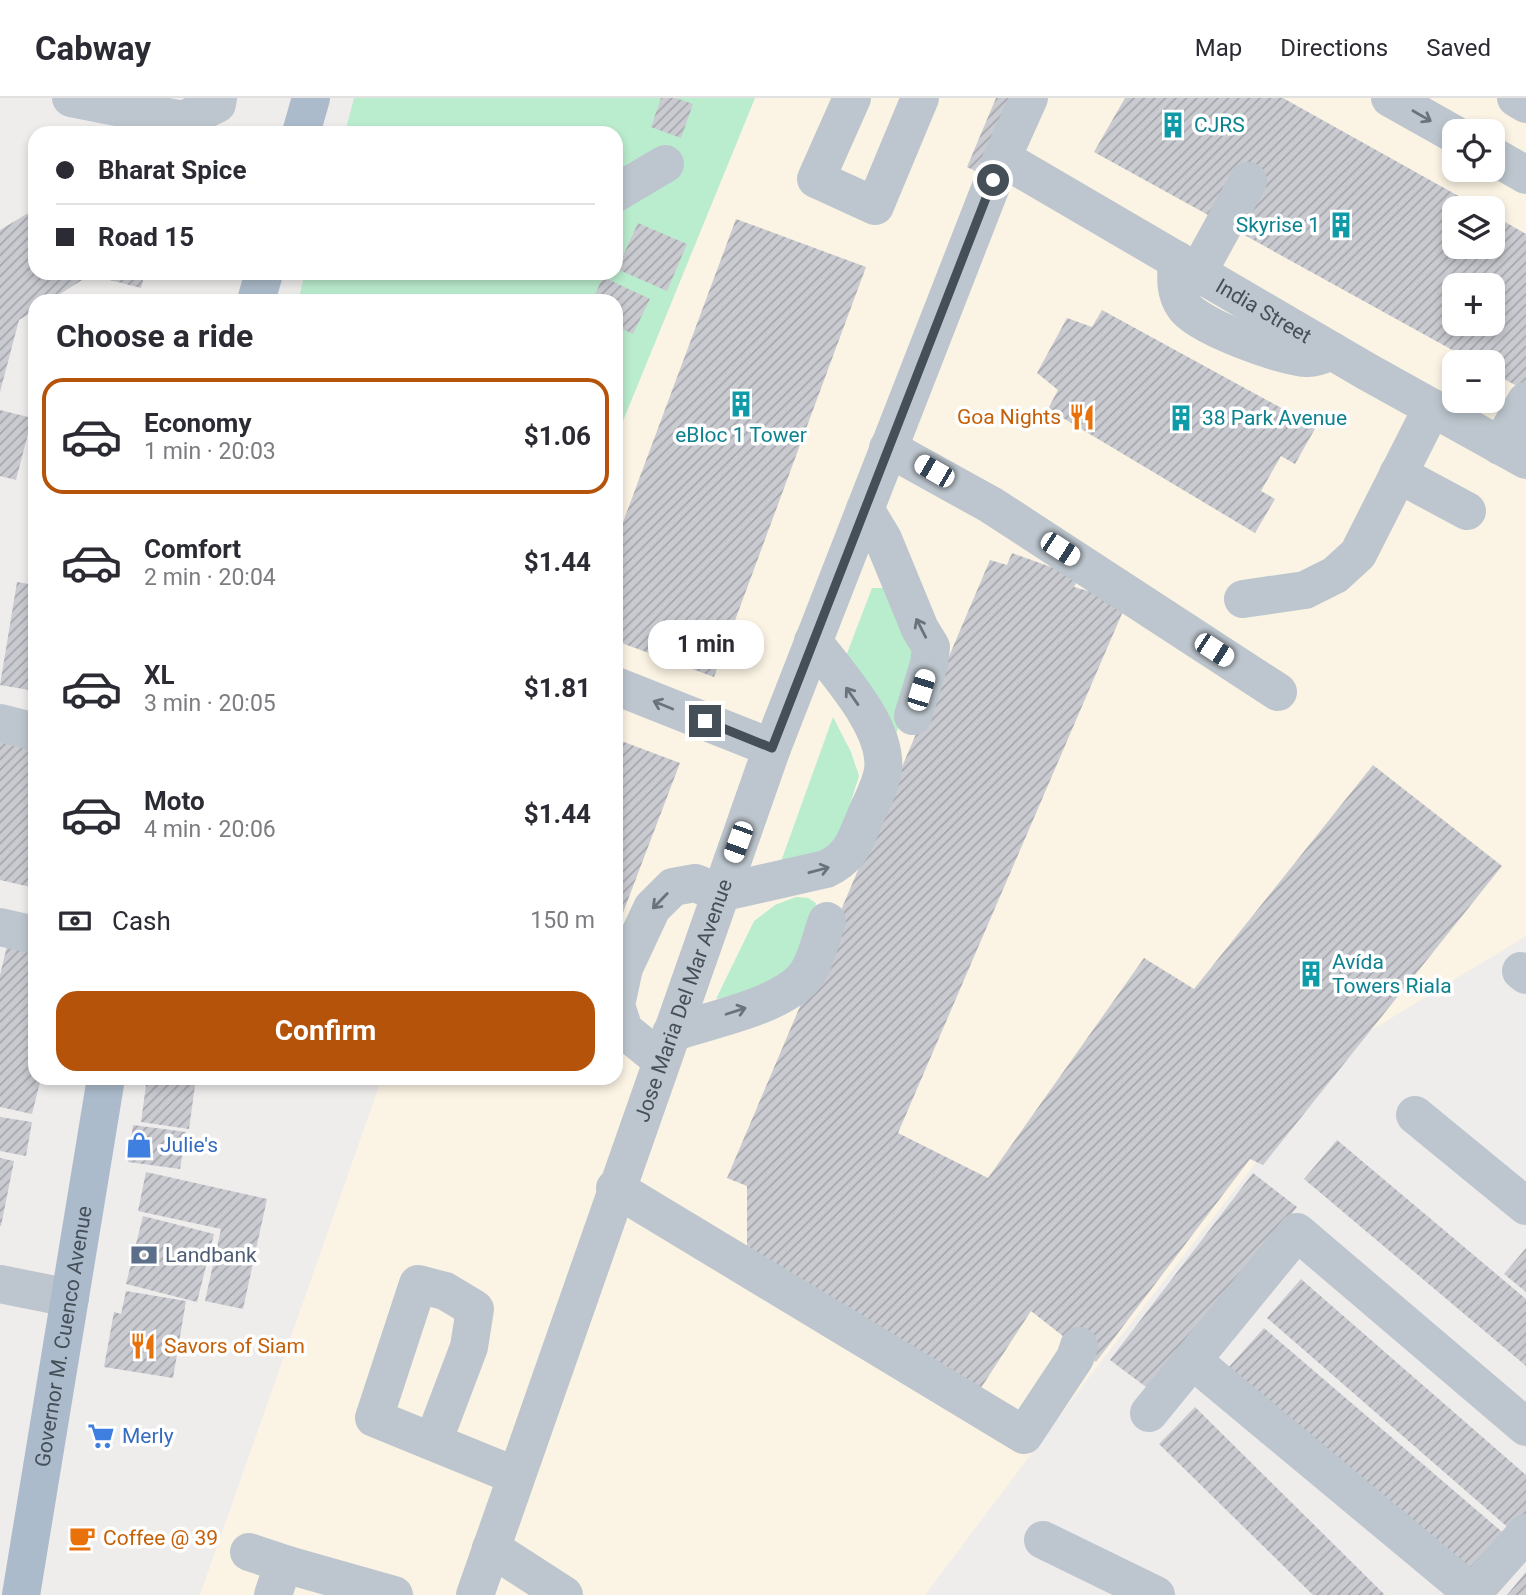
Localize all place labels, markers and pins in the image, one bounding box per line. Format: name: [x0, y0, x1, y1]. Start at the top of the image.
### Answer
building icon: CJRS: [1158, 110, 1188, 140]
place label: CJRS: [1194, 113, 1245, 137]
building icon: Skyrise 1: [1326, 210, 1356, 240]
place label: Skyrise 1: [1236, 213, 1320, 237]
building icon: eBloc 1 Tower: [726, 389, 756, 419]
restaurant icon: Goa Nights: [1067, 402, 1097, 432]
building icon: 38 Park Avenue: [1166, 403, 1196, 433]
place label: Goa Nights: [957, 405, 1061, 429]
place label: 38 Park Avenue: [1202, 406, 1347, 430]
place label: eBloc 1 Tower: [675, 423, 807, 447]
place label: Avída Towers Riala: [1332, 950, 1452, 998]
building icon: Avída Towers Riala: [1296, 959, 1326, 989]
shop icon: Julie's: [124, 1130, 154, 1160]
place label: Julie's: [160, 1133, 218, 1157]
bank icon: Landbank: [129, 1240, 159, 1270]
place label: Landbank: [165, 1243, 257, 1267]
restaurant icon: Savors of Siam: [128, 1331, 158, 1361]
place label: Savors of Siam: [164, 1334, 305, 1358]
supermarket icon: Merly: [86, 1421, 116, 1451]
place label: Merly: [122, 1424, 174, 1448]
cafe icon: Coffee @ 39: [67, 1523, 97, 1553]
place label: Coffee @ 39: [103, 1526, 218, 1550]

